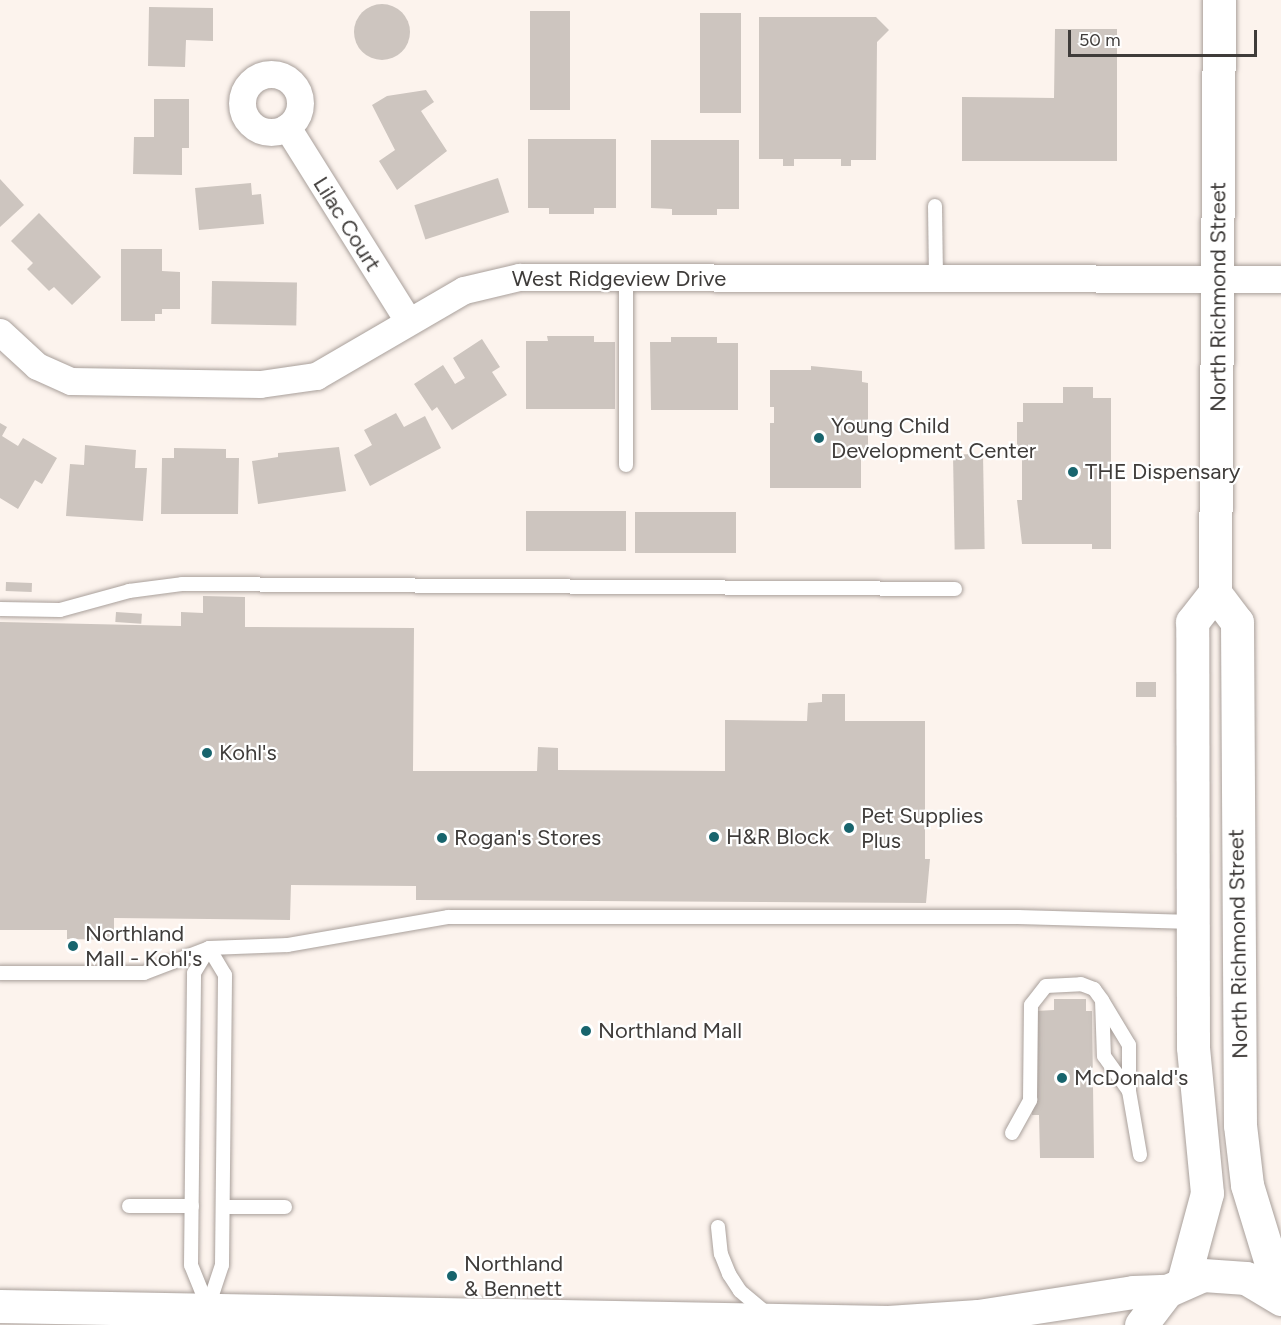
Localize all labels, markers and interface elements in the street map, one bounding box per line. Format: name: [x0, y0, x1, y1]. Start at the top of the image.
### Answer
scale bar: [1071, 18, 1260, 56]
text: 50 m: [1079, 29, 1121, 51]
street label: Lilac Court: [308, 172, 386, 276]
street label: North Richmond Street: [1205, 182, 1231, 412]
street label: West Ridgeview Drive: [512, 266, 726, 292]
place label: Young Child Development Center: [831, 412, 1036, 464]
marker: Young Child Development Center: [812, 431, 826, 445]
place label: THE Dispensary: [1085, 459, 1240, 485]
marker: THE Dispensary: [1066, 465, 1080, 479]
place label: Kohl's: [219, 740, 277, 766]
marker: Kohl's: [200, 746, 214, 760]
place label: Pet Supplies Plus: [861, 802, 983, 854]
marker: Pet Supplies Plus: [842, 821, 856, 835]
place label: H&R Block: [726, 824, 830, 850]
place label: Rogan's Stores: [454, 825, 601, 851]
street label: North Richmond Street: [1223, 829, 1253, 1059]
marker: H&R Block: [707, 830, 721, 844]
marker: Rogan's Stores: [435, 831, 449, 845]
place label: Northland Mall - Kohl's: [85, 920, 202, 972]
marker: Northland Mall - Kohl's: [66, 939, 80, 953]
place label: Northland Mall: [598, 1018, 742, 1044]
marker: Northland Mall: [579, 1024, 593, 1038]
place label: McDonald's: [1074, 1065, 1188, 1091]
marker: McDonald's: [1055, 1071, 1069, 1085]
place label: Northland & Bennett: [464, 1250, 563, 1302]
marker: Northland & Bennett: [445, 1269, 459, 1283]

